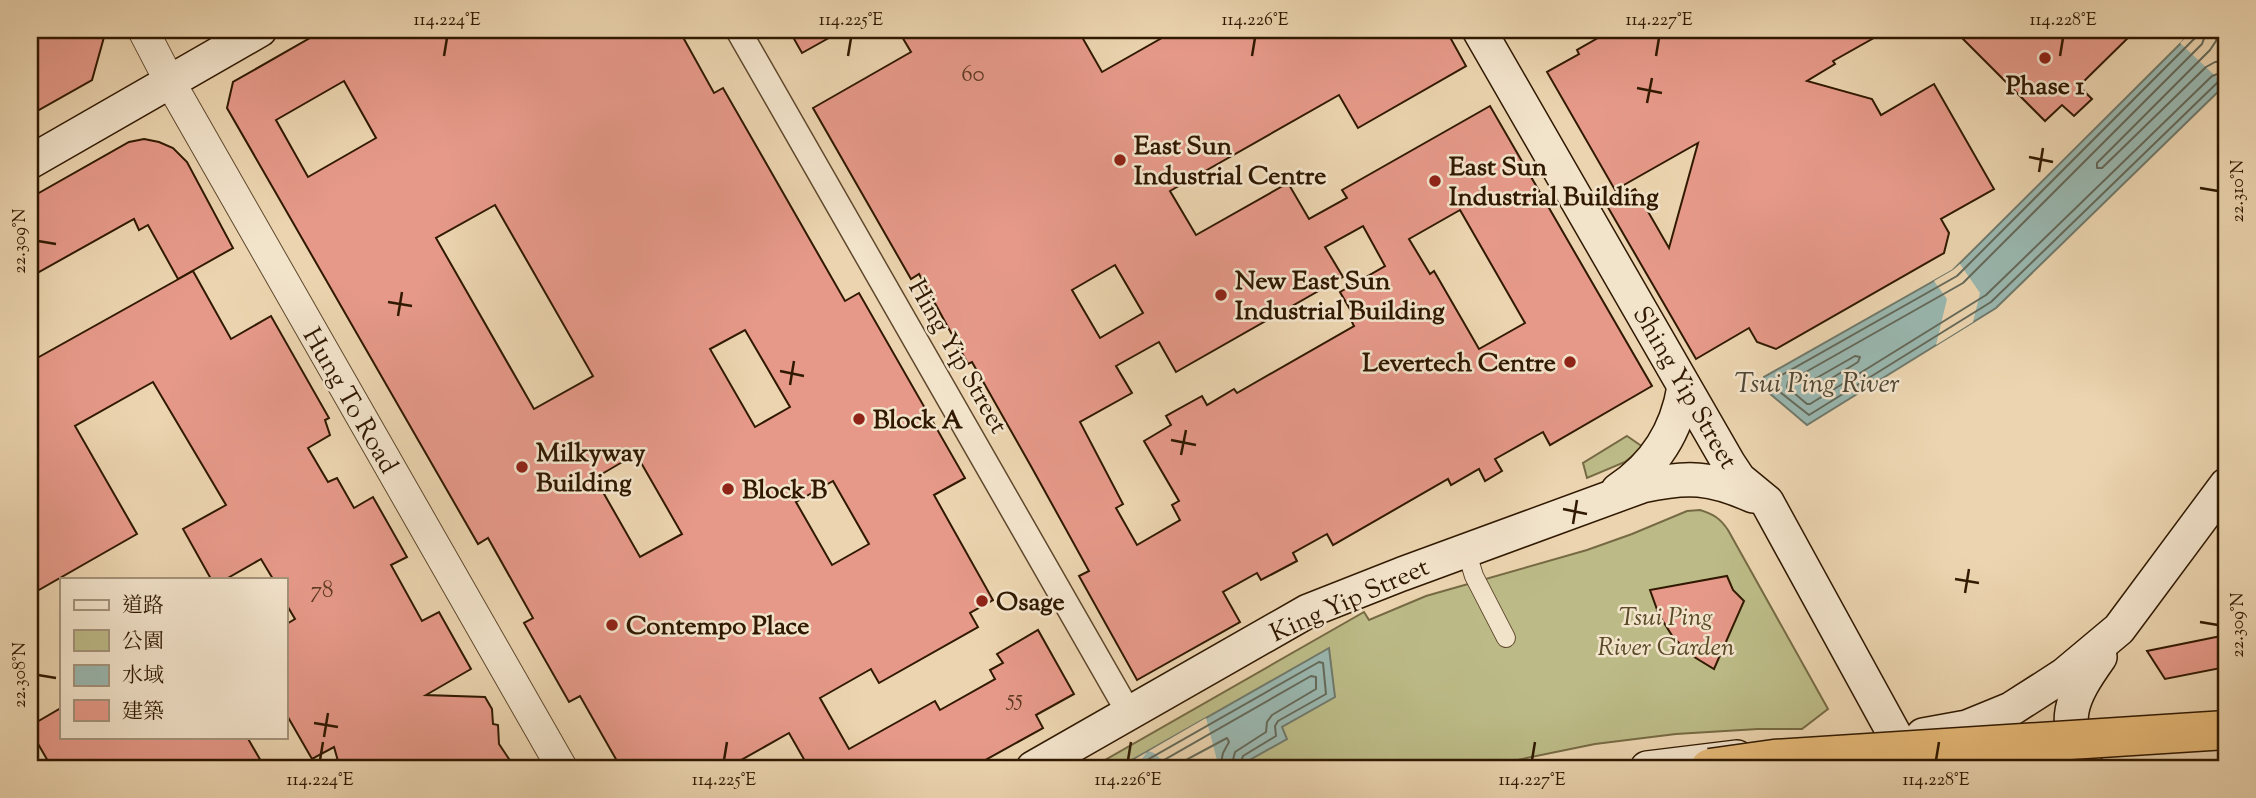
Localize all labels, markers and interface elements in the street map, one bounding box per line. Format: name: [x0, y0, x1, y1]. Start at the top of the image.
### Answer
text: 114.224°E: [413, 8, 481, 34]
text: 114.225°E: [819, 8, 883, 34]
text: 114.226°E: [1221, 8, 1289, 34]
text: 114.227°E: [1625, 8, 1693, 34]
text: 114.228°E: [2029, 8, 2097, 34]
marker: Phase 1: [2037, 50, 2053, 66]
house number: 60: [961, 59, 985, 92]
place label: Phase 1: [2006, 69, 2084, 106]
place label: East Sun Industrial Centre: [1134, 129, 1326, 196]
place label: East Sun Industrial Building: [1449, 150, 1659, 217]
marker: East Sun Industrial Centre: [1112, 152, 1128, 168]
text: 22.310°N: [2226, 160, 2252, 222]
marker: East Sun Industrial Building: [1427, 173, 1443, 189]
text: 22.309°N: [8, 208, 34, 274]
place label: New East Sun Industrial Building: [1235, 264, 1445, 331]
street label: Hing Yip Street: [898, 273, 1016, 441]
marker: New East Sun Industrial Building: [1213, 287, 1229, 303]
street label: Shing Yip Street: [1622, 300, 1746, 477]
street label: Hung To Road: [292, 321, 406, 481]
place label: Levertech Centre: [1362, 346, 1556, 383]
marker: Levertech Centre: [1562, 354, 1578, 370]
water label: Tsui Ping River: [1734, 365, 1900, 405]
place label: Block A: [873, 403, 964, 440]
marker: Block A: [851, 411, 867, 427]
place label: Milkyway Building: [536, 436, 645, 503]
marker: Milkyway Building: [514, 459, 530, 475]
place label: Block B: [742, 473, 828, 510]
marker: Block B: [720, 481, 736, 497]
street label: King Yip Street: [1265, 550, 1436, 653]
house number: 78: [310, 575, 334, 608]
legend: [60, 578, 287, 738]
place label: Osage: [996, 585, 1065, 622]
text: 道路: [122, 592, 164, 622]
text: 22.309°N: [2226, 592, 2252, 658]
marker: Osage: [974, 593, 990, 609]
park label: Tsui Ping River Garden: [1597, 600, 1735, 667]
place label: Contempo Place: [626, 609, 809, 646]
marker: Contempo Place: [604, 617, 620, 633]
text: 公園: [122, 628, 164, 658]
text: 22.308°N: [8, 642, 34, 708]
text: 水域: [122, 662, 164, 692]
house number: 55: [1005, 683, 1023, 716]
text: 建築: [122, 698, 164, 728]
text: 114.224°E: [286, 768, 354, 794]
text: 114.225°E: [692, 768, 756, 794]
text: 114.226°E: [1094, 768, 1162, 794]
text: 114.227°E: [1498, 768, 1566, 794]
text: 114.228°E: [1902, 768, 1970, 794]

